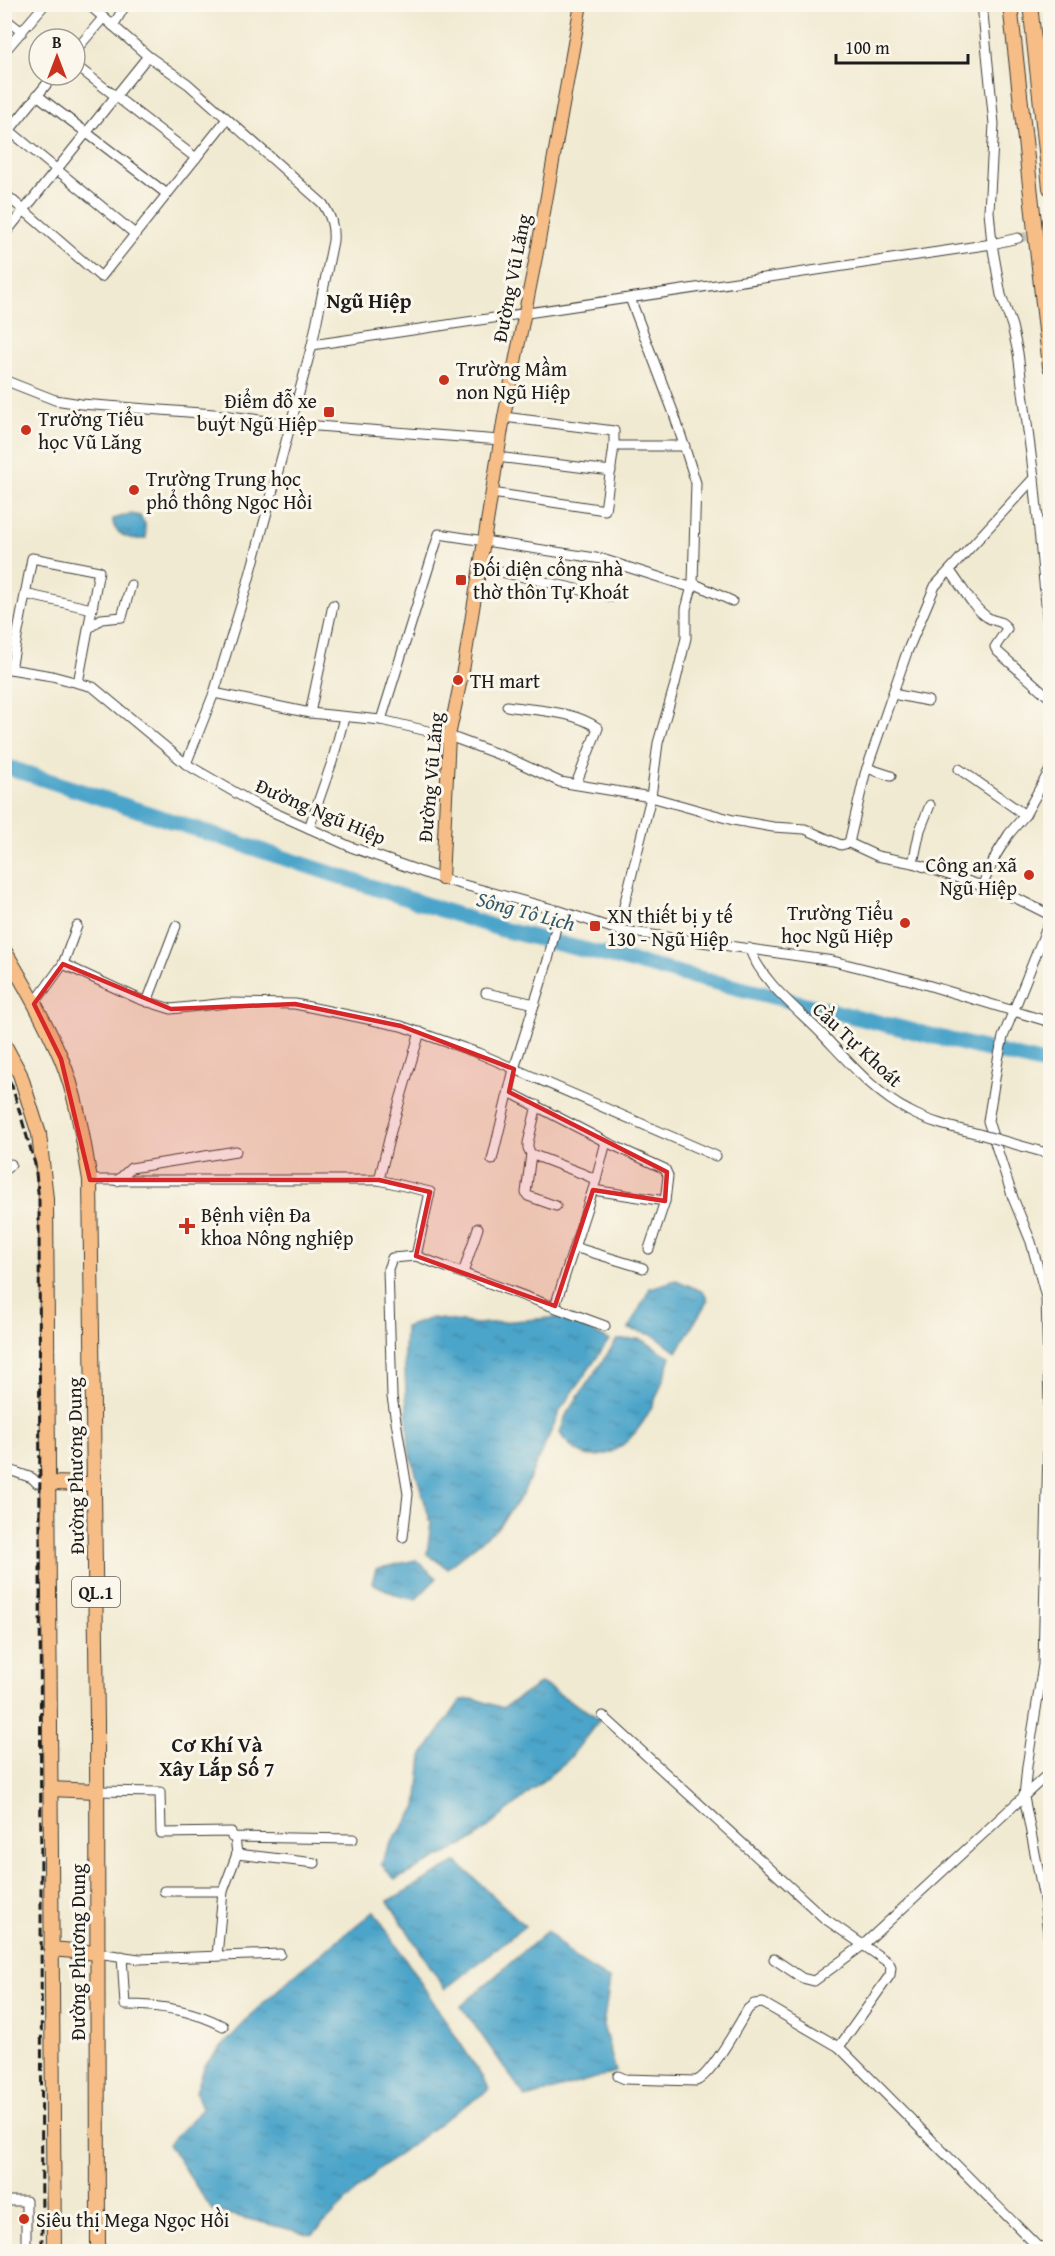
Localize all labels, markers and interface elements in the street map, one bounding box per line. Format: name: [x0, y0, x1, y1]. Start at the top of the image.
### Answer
north arrow: [27, 27, 87, 87]
scale bar: [836, 27, 968, 65]
text: B: [52, 30, 62, 54]
text: 100 m: [845, 34, 890, 61]
street label: Đường Vũ Lăng: [484, 211, 538, 345]
district label: Ngũ Hiệp: [326, 285, 412, 316]
place label: Trường Mầm non Ngũ Hiệp: [456, 354, 571, 406]
marker: Trường Mầm non Ngũ Hiệp: [437, 373, 451, 387]
place label: Điểm đỗ xe buýt Ngũ Hiệp: [197, 386, 317, 438]
place label: Trường Tiểu học Vũ Lăng: [38, 404, 144, 456]
marker: Điểm đỗ xe buýt Ngũ Hiệp: [322, 405, 336, 419]
marker: Trường Tiểu học Vũ Lăng: [19, 423, 33, 437]
place label: Trường Trung học phổ thông Ngọc Hồi: [146, 464, 313, 516]
marker: Trường Trung học phổ thông Ngọc Hồi: [127, 483, 141, 497]
place label: Đối diện cổng nhà thờ thôn Tự Khoát: [473, 554, 629, 606]
marker: Đối diện cổng nhà thờ thôn Tự Khoát: [454, 573, 468, 587]
place label: TH mart: [470, 666, 540, 695]
marker: TH mart: [451, 673, 465, 687]
street label: Đường Vũ Lăng: [410, 711, 450, 843]
street label: Đường Ngũ Hiệp: [251, 771, 391, 852]
place label: Công an xã Ngũ Hiệp: [926, 850, 1018, 902]
marker: Công an xã Ngũ Hiệp: [1022, 868, 1036, 882]
water label: Sông Tô Lịch: [473, 883, 579, 939]
place label: Trường Tiểu học Ngũ Hiệp: [781, 898, 893, 950]
place label: XN thiết bị y tế 130 - Ngũ Hiệp: [607, 901, 733, 953]
marker: Trường Tiểu học Ngũ Hiệp: [898, 916, 912, 930]
marker: XN thiết bị y tế 130 - Ngũ Hiệp: [588, 919, 602, 933]
street label: Cầu Tự Khoát: [807, 995, 909, 1093]
place label: Bệnh viện Đa khoa Nông nghiệp: [201, 1200, 354, 1252]
marker: Bệnh viện Đa khoa Nông nghiệp: [178, 1217, 196, 1235]
street label: Đường Phương Dung: [59, 1377, 91, 1555]
road number: QL.1: [72, 1577, 120, 1607]
district label: Cơ Khí Và Xây Lắp Số 7: [159, 1729, 275, 1784]
street label: Đường Phương Dung: [63, 1863, 92, 2041]
place label: Siêu thị Mega Ngọc Hồi: [36, 2205, 230, 2234]
marker: Siêu thị Mega Ngọc Hồi: [17, 2212, 31, 2226]

